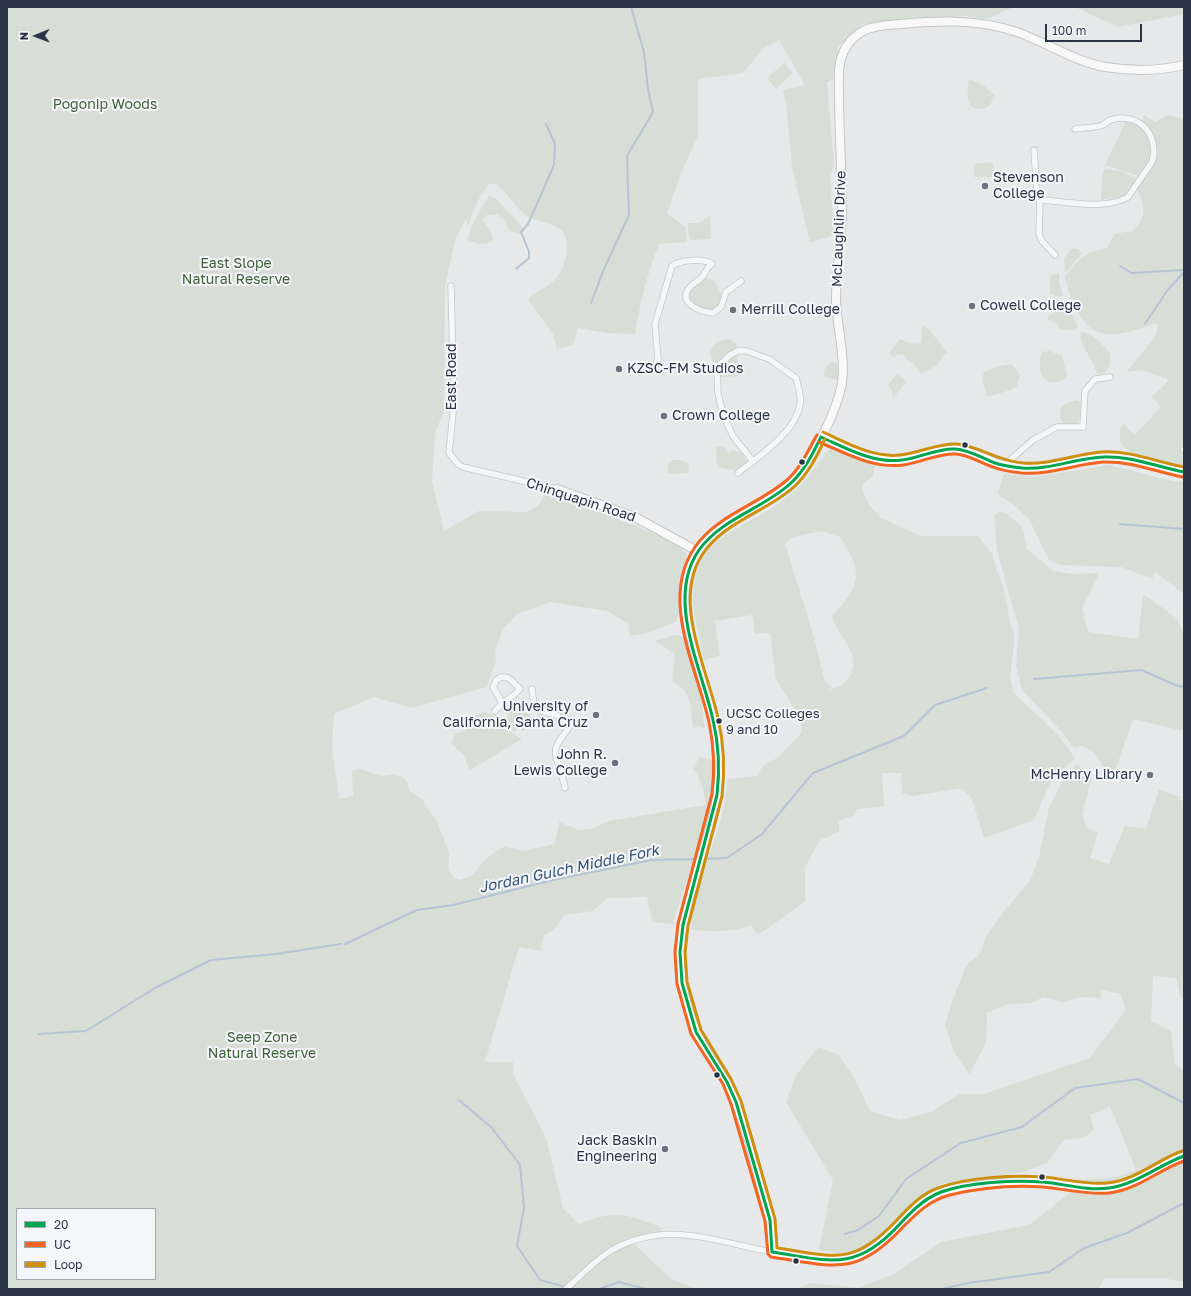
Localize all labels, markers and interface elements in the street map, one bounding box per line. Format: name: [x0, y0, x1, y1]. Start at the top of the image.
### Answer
north arrow: [16, 16, 56, 56]
scale bar: [1047, 16, 1144, 42]
text: 100 m: [1052, 23, 1086, 38]
text: N: [17, 32, 30, 41]
park label: Pogonip Woods: [53, 97, 157, 113]
place label: Stevenson College: [993, 170, 1064, 202]
street label: McLaughlin Drive: [829, 171, 849, 287]
marker: Stevenson College: [980, 181, 990, 191]
park label: East Slope Natural Reserve: [182, 256, 290, 288]
place label: Cowell College: [980, 298, 1081, 314]
marker: Cowell College: [967, 301, 977, 311]
place label: Merrill College: [741, 302, 840, 318]
marker: Merrill College: [728, 305, 738, 315]
street label: East Road: [444, 343, 460, 411]
place label: KZSC-FM Studios: [627, 361, 743, 377]
marker: KZSC-FM Studios: [614, 364, 624, 374]
place label: Crown College: [672, 408, 770, 424]
marker: Crown College: [659, 411, 669, 421]
unlabelled marker: [960, 440, 970, 450]
unlabelled marker: [797, 457, 807, 467]
street label: Chinquapin Road: [524, 474, 638, 526]
place label: University of California, Santa Cruz: [443, 699, 588, 732]
place label: UCSC Colleges 9 and 10: [726, 706, 820, 737]
marker: University of California, Santa Cruz: [591, 710, 601, 720]
marker: UCSC Colleges 9 and 10: [714, 716, 724, 726]
place label: John R. Lewis College: [514, 747, 607, 780]
marker: John R. Lewis College: [610, 758, 620, 768]
place label: McHenry Library: [1030, 767, 1142, 783]
marker: McHenry Library: [1145, 770, 1155, 780]
water label: Jordan Gulch Middle Fork: [477, 841, 661, 897]
park label: Seep Zone Natural Reserve: [208, 1030, 316, 1062]
unlabelled marker: [712, 1070, 722, 1080]
place label: Jack Baskin Engineering: [576, 1133, 657, 1166]
marker: Jack Baskin Engineering: [660, 1144, 670, 1154]
unlabelled marker: [1037, 1172, 1047, 1182]
legend: [16, 1208, 156, 1280]
text: 20: [54, 1217, 68, 1232]
text: UC: [54, 1237, 71, 1252]
unlabelled marker: [791, 1256, 801, 1266]
text: Loop: [54, 1257, 83, 1272]

